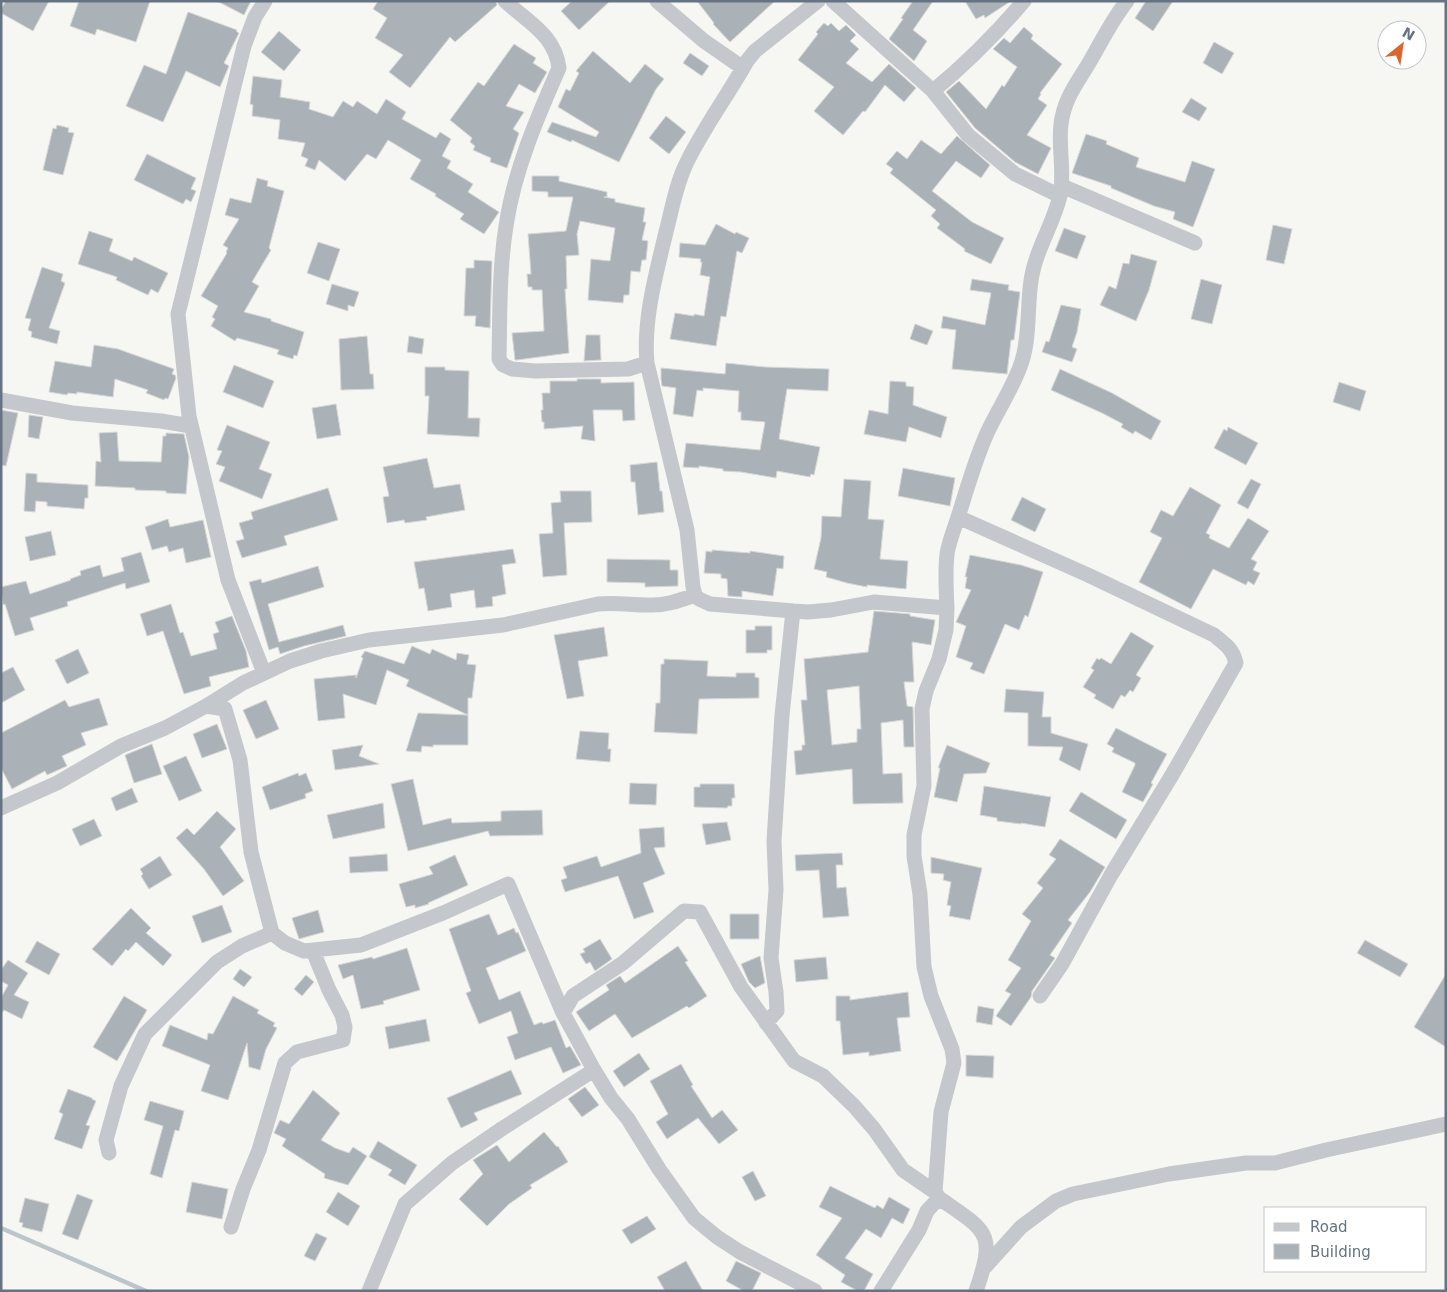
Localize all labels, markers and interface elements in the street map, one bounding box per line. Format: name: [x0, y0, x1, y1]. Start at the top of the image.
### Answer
north arrow: [1377, 20, 1427, 70]
text: N: [1399, 24, 1418, 44]
legend: [1264, 1207, 1427, 1272]
text: Road: [1310, 1218, 1348, 1236]
text: Building: [1310, 1243, 1371, 1261]

